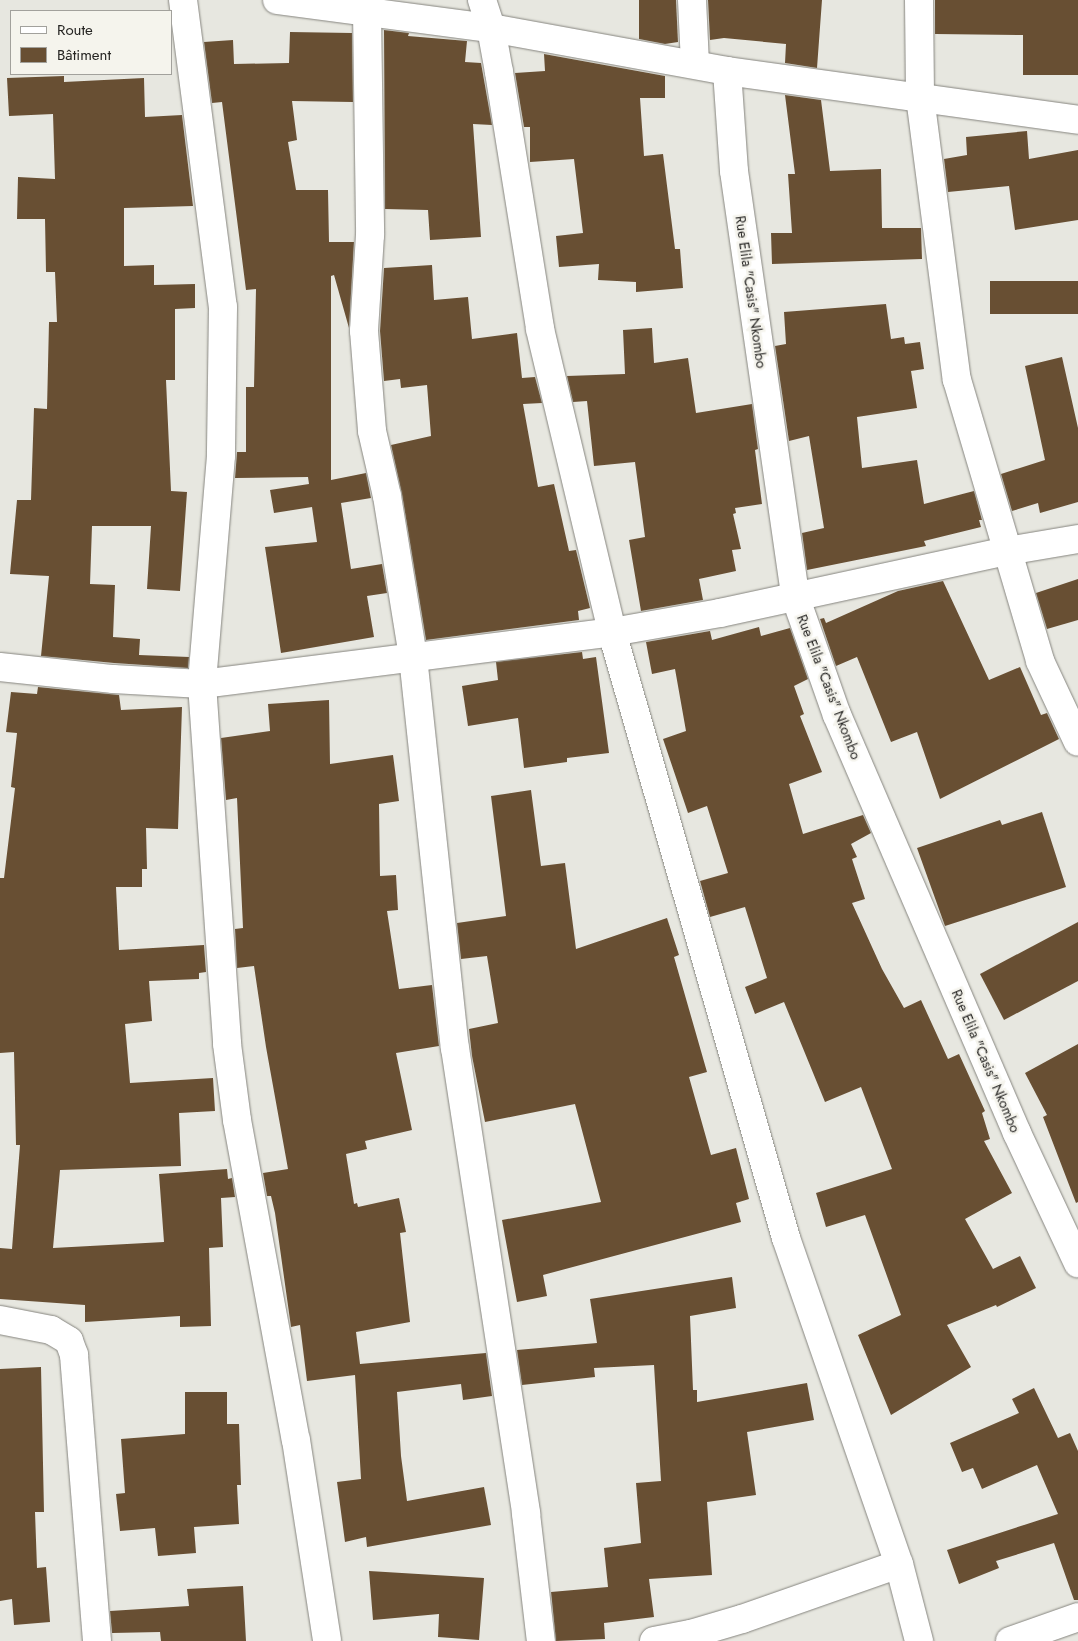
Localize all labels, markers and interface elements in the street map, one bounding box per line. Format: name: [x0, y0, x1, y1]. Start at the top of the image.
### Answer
legend: [10, 10, 172, 75]
text: Route: [57, 19, 93, 41]
text: Bâtiment: [57, 44, 111, 66]
street label: Rue Elila "Casis" Nkombo: [732, 215, 770, 369]
street label: Rue Elila "Casis" Nkombo: [794, 612, 864, 762]
street label: Rue Elila "Casis" Nkombo: [948, 987, 1024, 1135]

